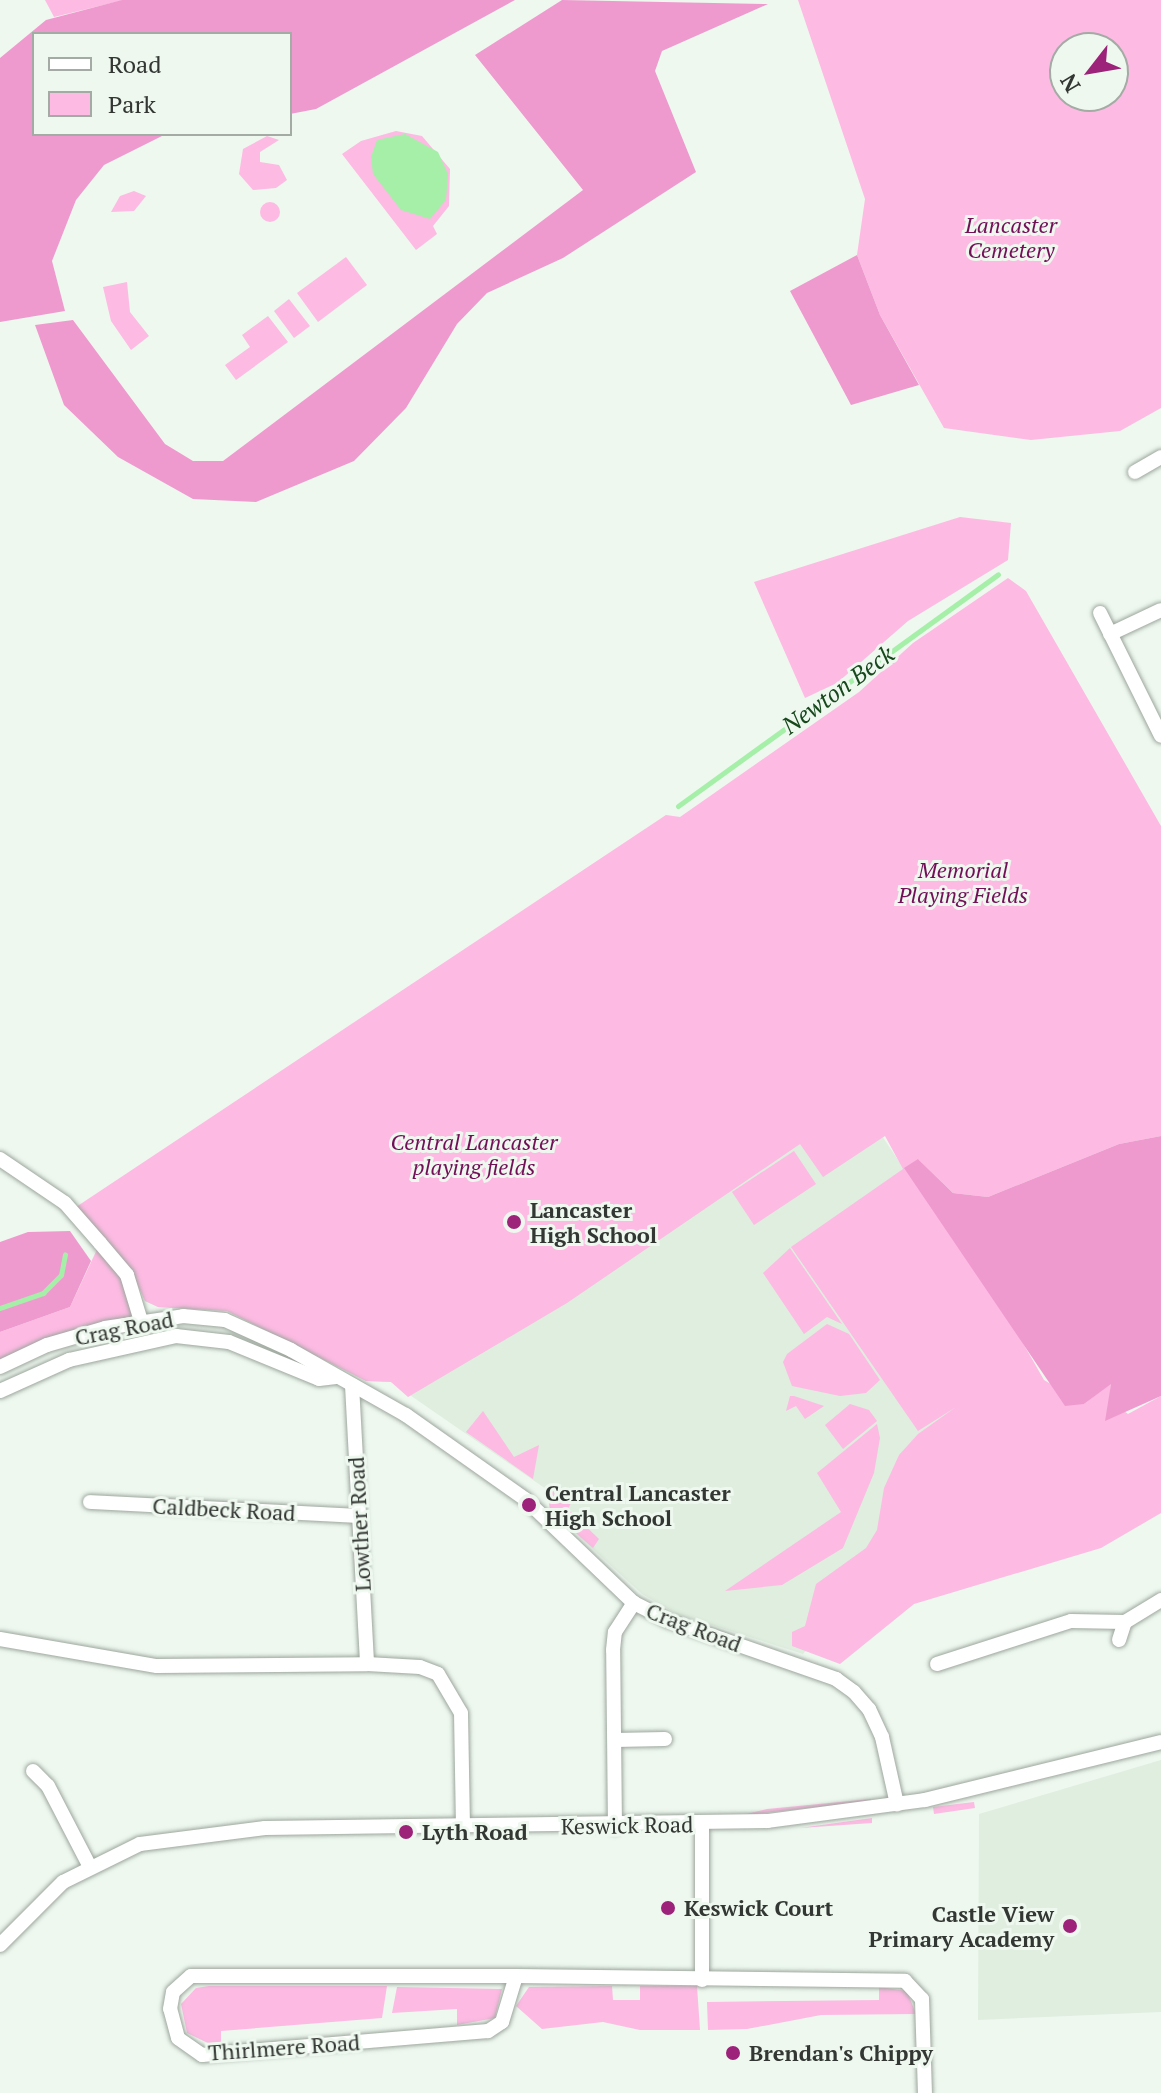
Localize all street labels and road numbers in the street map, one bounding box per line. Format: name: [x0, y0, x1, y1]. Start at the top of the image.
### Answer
street label: Crag Road: [73, 1306, 175, 1350]
street label: Lowther Road: [342, 1456, 376, 1592]
street label: Caldbeck Road: [152, 1492, 296, 1526]
street label: Crag Road: [643, 1597, 745, 1657]
street label: Keswick Road: [561, 1811, 693, 1839]
street label: Thirlmere Road: [207, 2029, 361, 2065]

